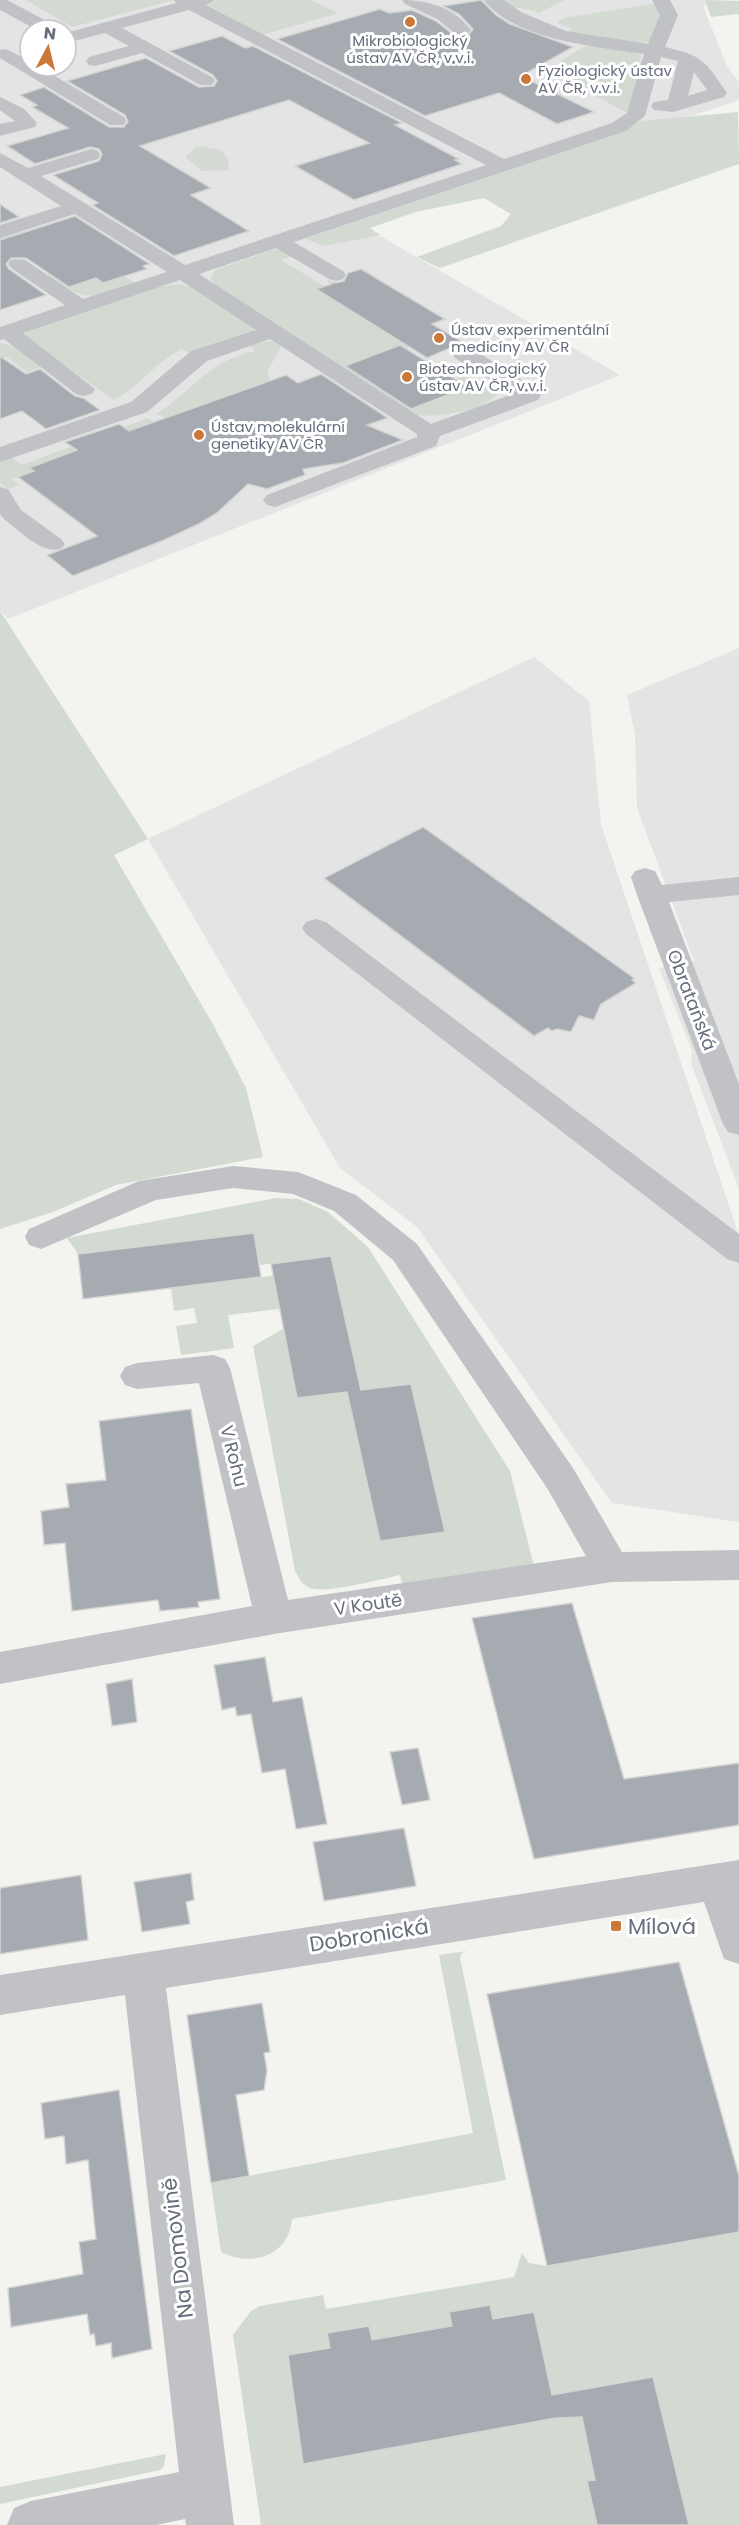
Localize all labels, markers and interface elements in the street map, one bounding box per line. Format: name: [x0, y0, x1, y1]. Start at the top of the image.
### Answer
marker: Mikrobiologický ústav AV ČR, v.v.i.: [403, 15, 417, 29]
north arrow: [18, 18, 78, 78]
text: N: [42, 21, 57, 46]
place label: Mikrobiologický ústav AV ČR, v.v.i.: [346, 30, 474, 68]
place label: Fyziologický ústav AV ČR, v.v.i.: [538, 60, 673, 98]
marker: Fyziologický ústav AV ČR, v.v.i.: [519, 72, 533, 86]
place label: Ústav experimentální medicíny AV ČR: [451, 319, 609, 357]
marker: Ústav experimentální medicíny AV ČR: [432, 331, 446, 345]
place label: Biotechnologický ústav AV ČR, v.v.i.: [419, 358, 547, 396]
marker: Biotechnologický ústav AV ČR, v.v.i.: [400, 370, 414, 384]
place label: Ústav molekulární genetiky AV ČR: [211, 416, 345, 454]
marker: Ústav molekulární genetiky AV ČR: [192, 428, 206, 442]
street label: Obrataňská: [661, 946, 723, 1054]
street label: V Rohu: [214, 1423, 254, 1489]
street label: V Koutě: [332, 1587, 404, 1621]
street label: Dobronická: [307, 1911, 431, 1959]
place label: Mílová: [628, 1912, 696, 1941]
marker: Mílová: [609, 1919, 623, 1933]
street label: Na Domovině: [154, 2176, 200, 2320]

